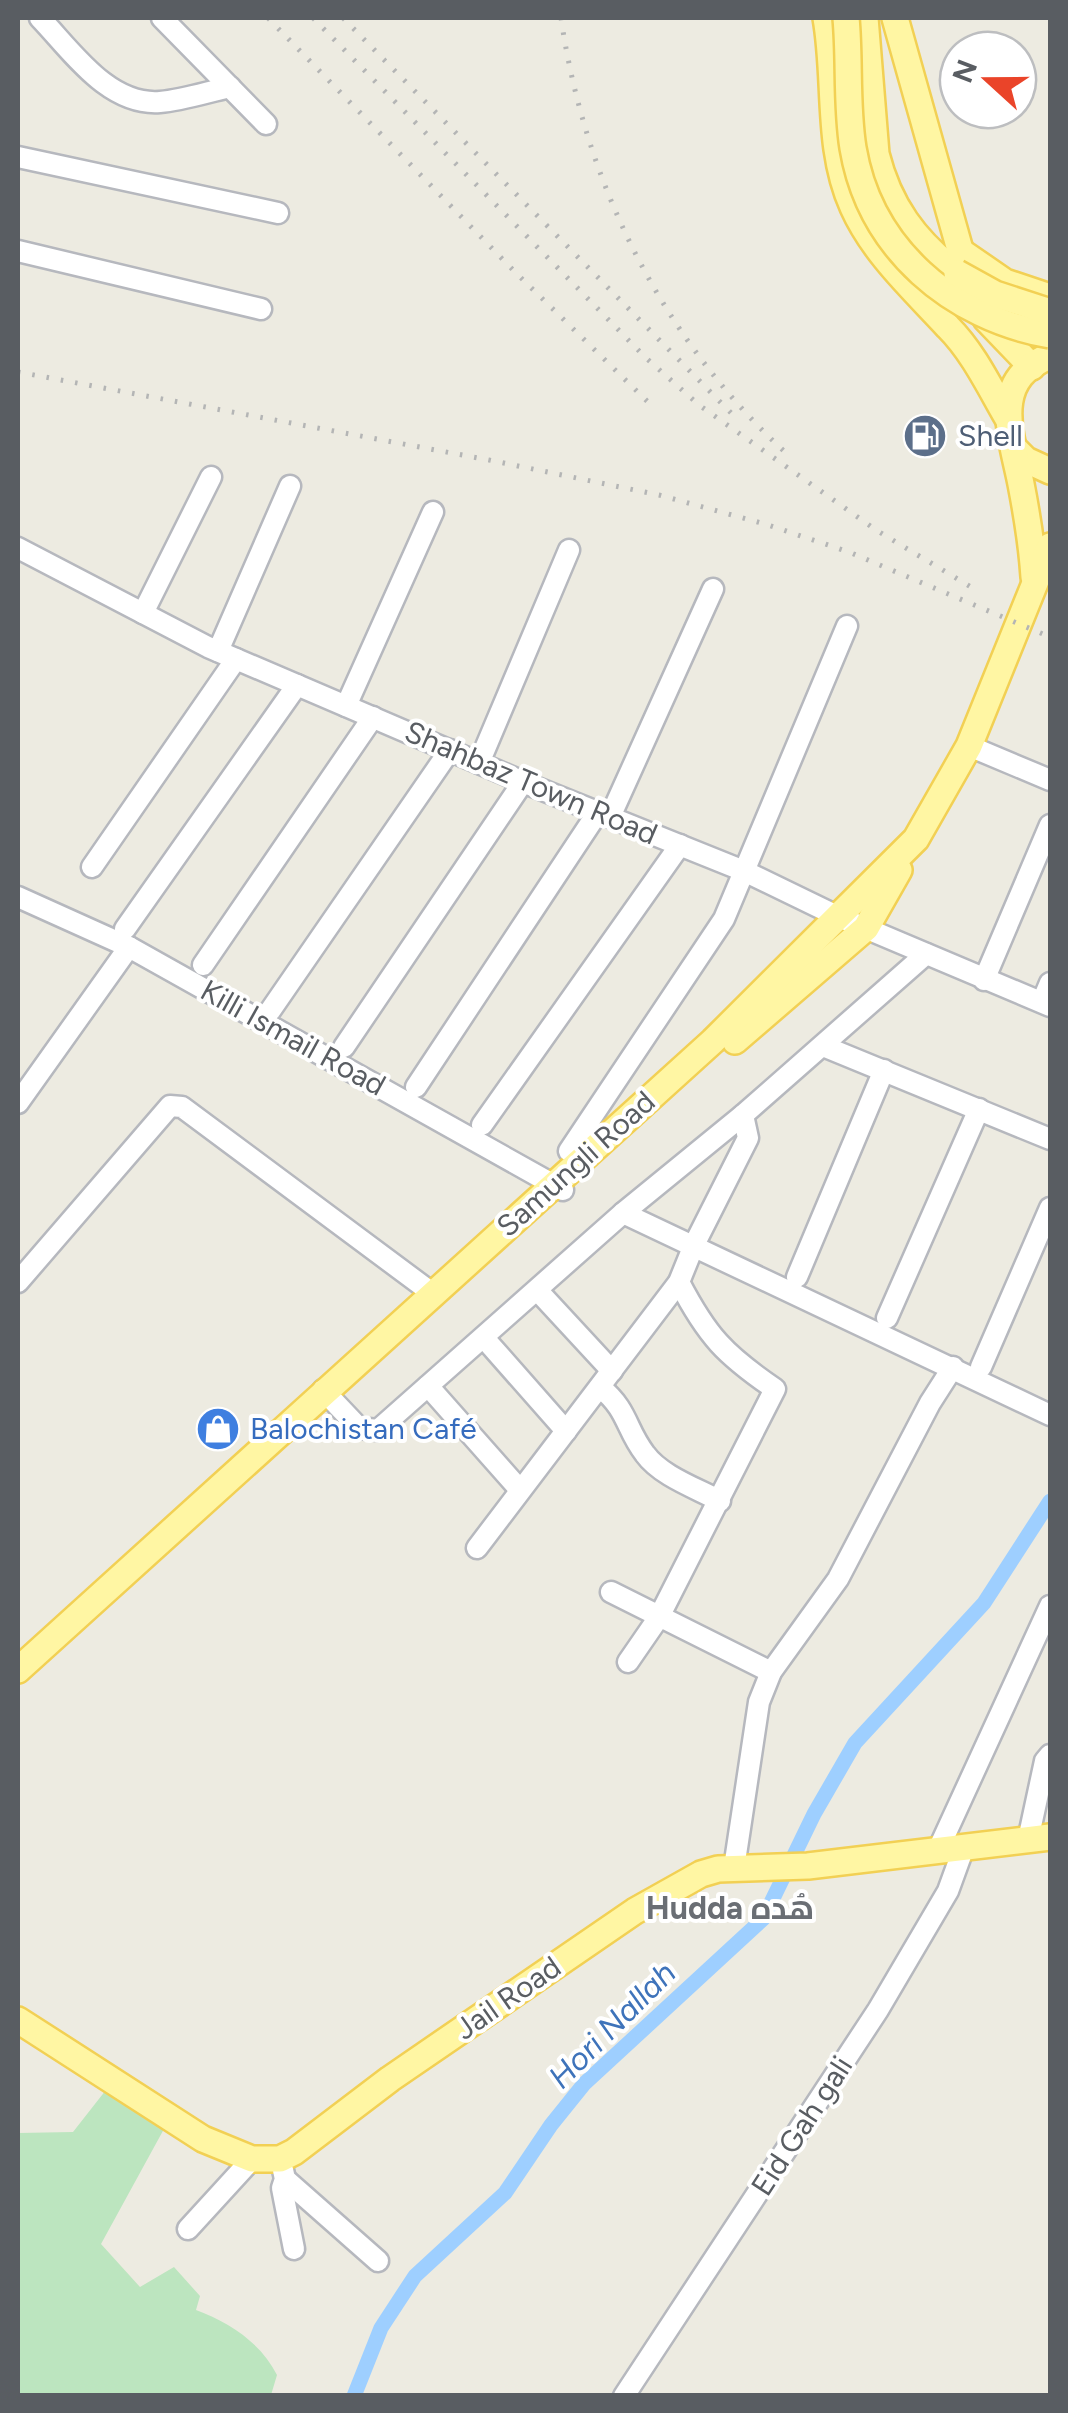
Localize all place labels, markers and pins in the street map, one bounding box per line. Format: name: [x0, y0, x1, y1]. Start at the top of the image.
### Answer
fuel station icon: Shell: [902, 413, 948, 459]
place label: Shell: [958, 417, 1023, 454]
shop icon: Balochistan Café: [195, 1406, 241, 1452]
place label: Balochistan Café: [250, 1410, 477, 1447]

